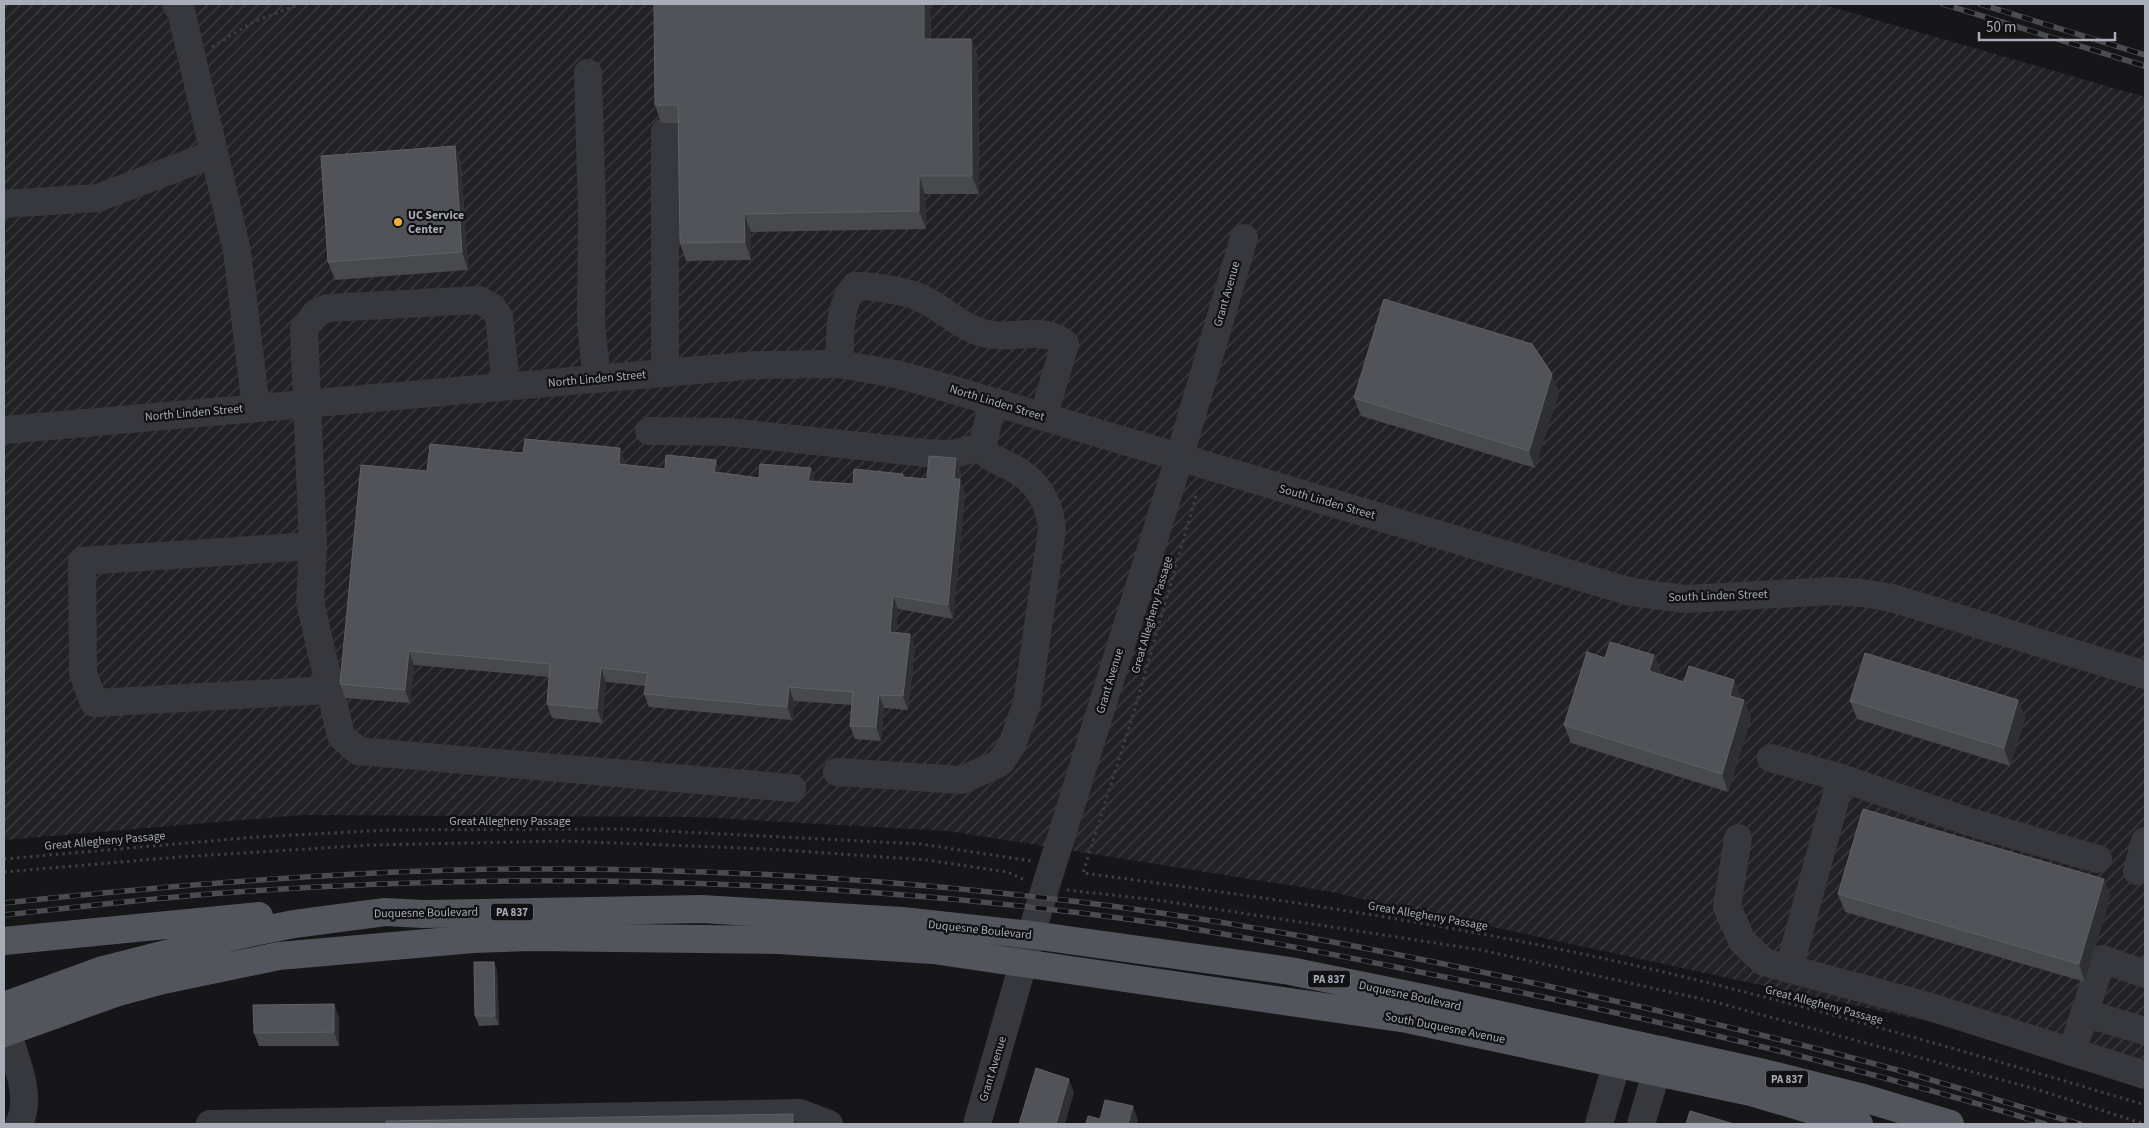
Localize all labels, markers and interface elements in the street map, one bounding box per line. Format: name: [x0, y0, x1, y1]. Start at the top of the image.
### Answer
scale bar: [1979, 10, 2115, 42]
text: 50 m: [1986, 17, 2016, 38]
place label: UC Service Center: [408, 207, 464, 238]
marker: UC Service Center: [392, 216, 404, 228]
street label: Grant Avenue: [1210, 259, 1244, 329]
street label: North Linden Street: [547, 366, 647, 392]
street label: North Linden Street: [947, 380, 1047, 426]
street label: North Linden Street: [144, 400, 244, 426]
street label: South Linden Street: [1277, 480, 1377, 524]
street label: Great Allegheny Passage: [1127, 554, 1177, 676]
street label: South Linden Street: [1668, 586, 1768, 606]
street label: Grant Avenue: [1092, 646, 1128, 716]
street label: Great Allegheny Passage: [449, 813, 571, 830]
street label: Great Allegheny Passage: [44, 827, 166, 855]
street label: Great Allegheny Passage: [1367, 897, 1489, 935]
street label: Duquesne Boulevard: [374, 904, 478, 922]
road number: PA 837: [491, 904, 533, 920]
street label: Duquesne Boulevard: [927, 916, 1033, 944]
road number: PA 837: [1308, 971, 1350, 988]
street label: Duquesne Boulevard: [1357, 977, 1463, 1015]
street label: Great Allegheny Passage: [1763, 981, 1885, 1029]
street label: South Duquesne Avenue: [1383, 1008, 1507, 1048]
street label: Grant Avenue: [975, 1034, 1011, 1104]
road number: PA 837: [1766, 1070, 1808, 1088]

